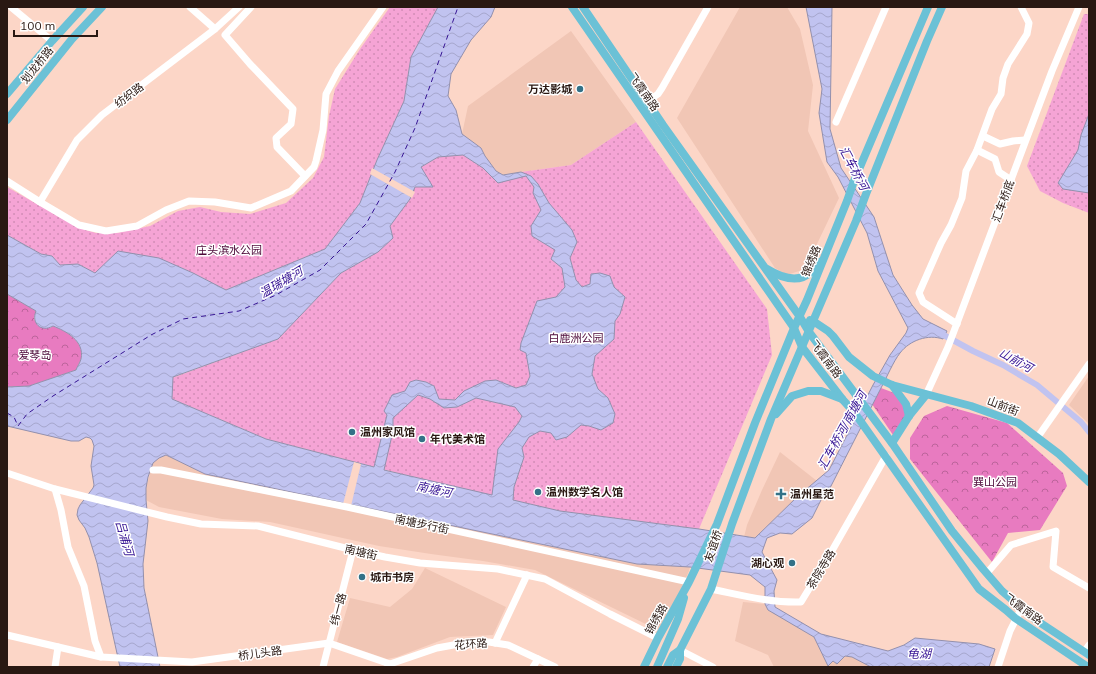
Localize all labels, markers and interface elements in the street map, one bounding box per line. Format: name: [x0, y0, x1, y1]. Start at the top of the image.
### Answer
scale bar: [14, 12, 97, 38]
text: 100 m: [20, 18, 55, 33]
street label: 划龙桥路: [18, 43, 56, 87]
street label: 飞霞南路: [626, 70, 662, 114]
street label: 纺织路: [112, 79, 146, 111]
place label: 万达影城: [528, 82, 573, 96]
marker: 万达影城: [575, 84, 585, 94]
water label: 汇车桥河: [836, 143, 873, 194]
street label: 汇车桥底: [989, 178, 1017, 224]
park label: 庄头滨水公园: [196, 243, 262, 257]
street label: 锦绣路: [798, 243, 824, 279]
water label: 温瑞塘河: [257, 262, 307, 301]
park label: 白鹿洲公园: [549, 331, 604, 345]
street label: 飞霞南路: [807, 337, 845, 381]
water label: 山前河: [997, 345, 1037, 376]
park label: 爱琴岛: [19, 348, 52, 362]
water label: 汇车桥河/南塘河: [814, 386, 871, 472]
street label: 山前街: [985, 394, 1021, 418]
place label: 温州家风馆: [360, 425, 415, 439]
marker: 温州家风馆: [347, 427, 357, 437]
place label: 年代美术馆: [430, 432, 485, 446]
marker: 年代美术馆: [417, 434, 427, 444]
park label: 巽山公园: [973, 475, 1017, 489]
water label: 南塘河: [415, 478, 455, 500]
place label: 温州数学名人馆: [546, 485, 623, 499]
marker: 温州数学名人馆: [533, 487, 543, 497]
place label: 温州星范: [790, 487, 834, 501]
marker: 温州星范: [775, 488, 787, 500]
street label: 南塘步行街: [394, 511, 450, 537]
water label: 吕浦河: [113, 519, 138, 559]
street label: 友谊桥: [701, 528, 725, 564]
street label: 南塘街: [343, 541, 379, 563]
street label: 茶院寺路: [804, 547, 838, 591]
place label: 湖心观: [751, 556, 784, 570]
marker: 湖心观: [787, 558, 797, 568]
place label: 城市书房: [370, 570, 414, 584]
marker: 城市书房: [357, 572, 367, 582]
street label: 飞霞南路: [1002, 590, 1046, 628]
street label: 纬一路: [327, 591, 349, 627]
street label: 锦绣路: [642, 601, 670, 637]
street label: 花环路: [454, 636, 488, 652]
street label: 桥儿头路: [237, 643, 283, 663]
water label: 龟湖: [907, 646, 933, 661]

